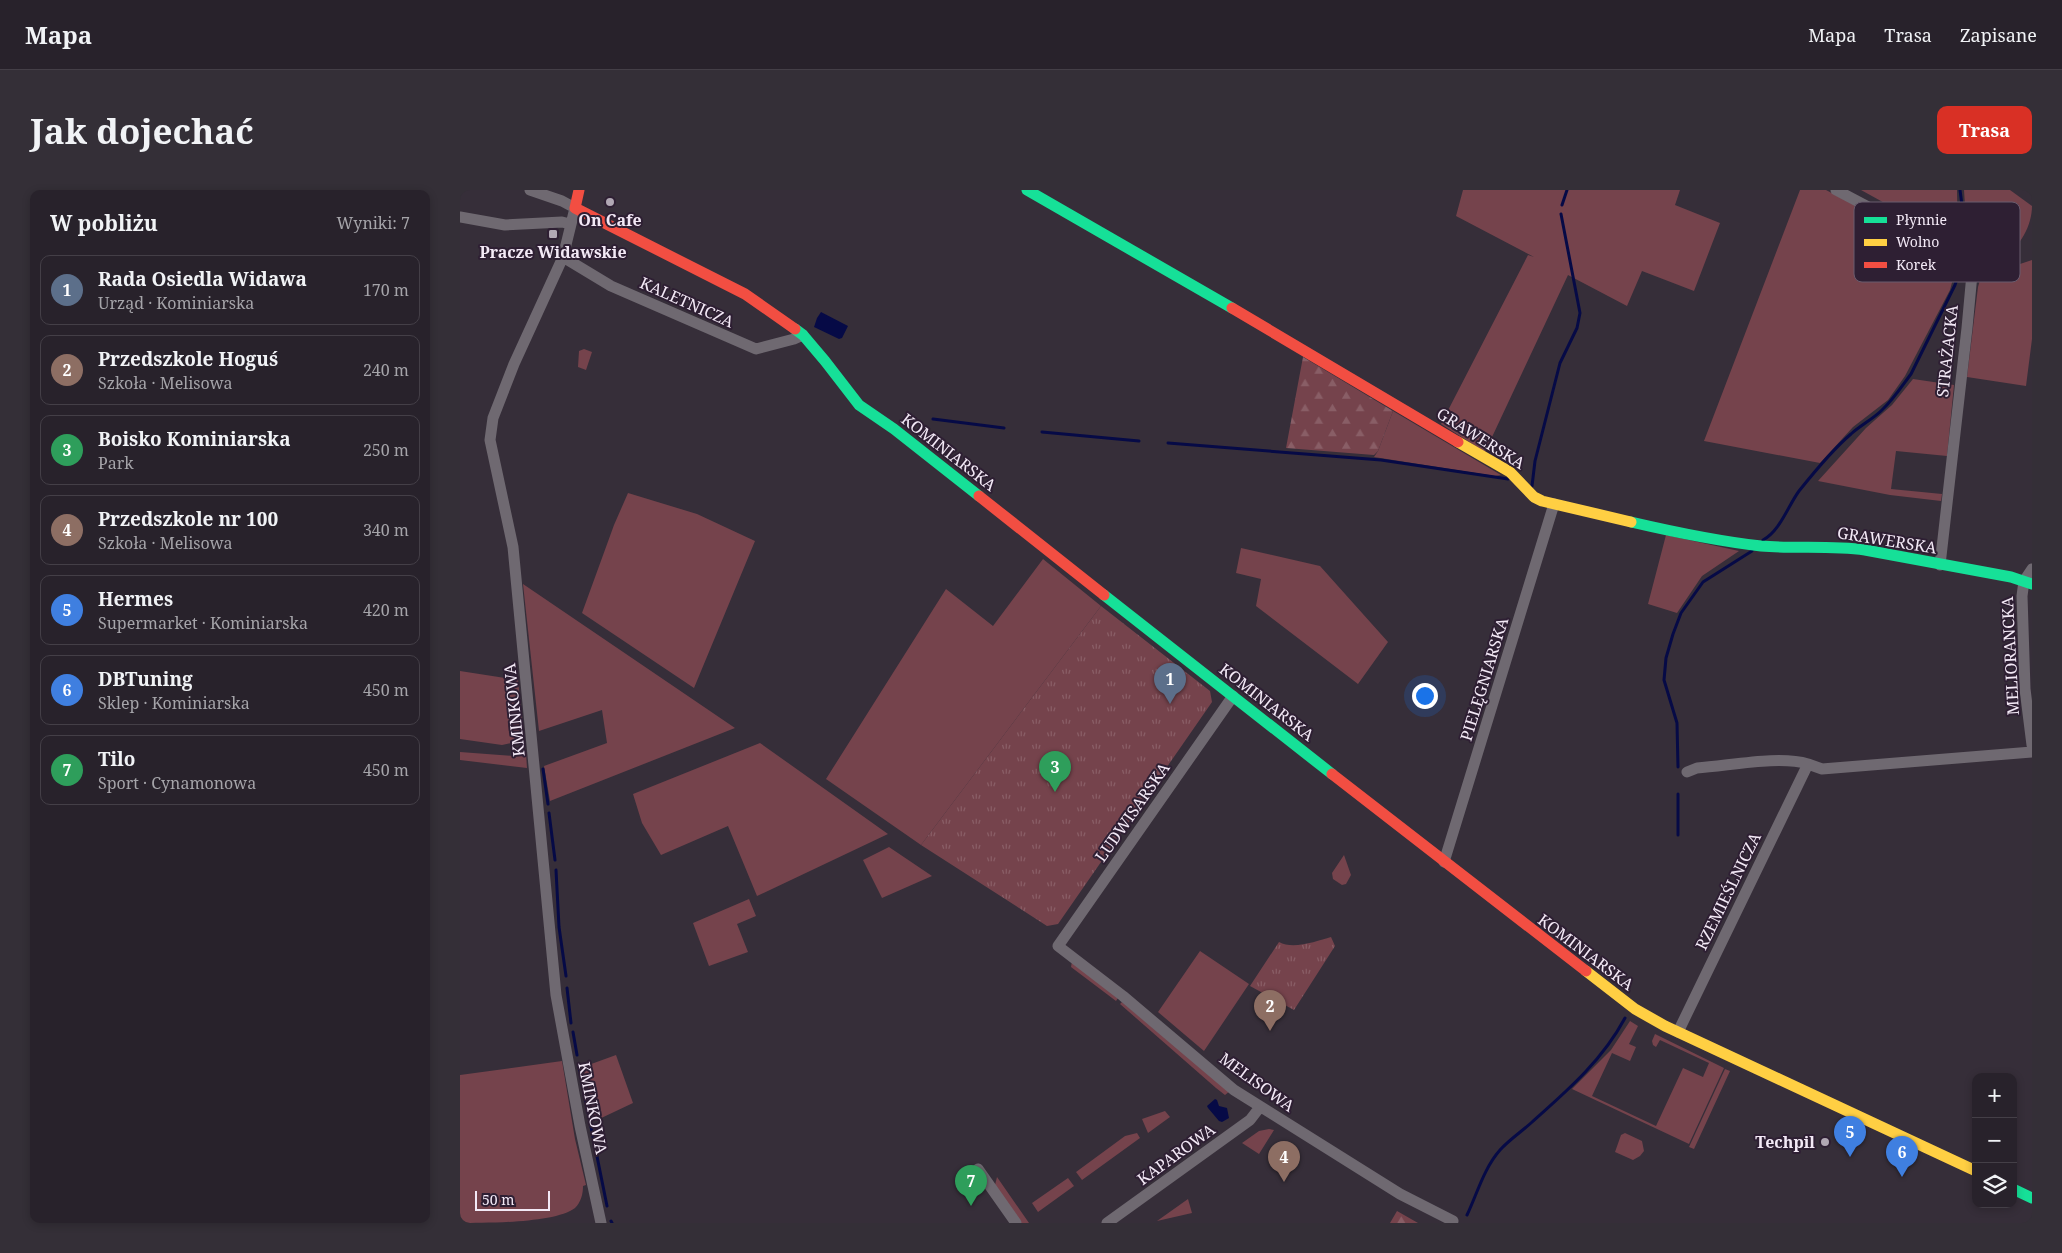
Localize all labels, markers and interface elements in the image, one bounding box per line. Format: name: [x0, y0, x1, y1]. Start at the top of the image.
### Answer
text: Mapa: [25, 18, 92, 51]
text: Mapa: [1808, 23, 1856, 47]
text: Trasa: [1884, 23, 1932, 47]
text: Zapisane: [1960, 23, 2037, 47]
button: Trasa: [1937, 106, 2032, 154]
text: Jak dojechać: [30, 107, 254, 154]
marker: On Cafe: [604, 196, 616, 208]
legend: [1854, 202, 2020, 282]
text: W pobliżu: [50, 209, 158, 237]
place label: On Cafe: [578, 209, 642, 231]
text: Płynnie: [1896, 210, 1947, 229]
text: Wyniki: 7: [337, 212, 410, 234]
marker: Pracze Widawskie: [547, 228, 559, 240]
text: Wolno: [1896, 232, 1939, 251]
place label: Pracze Widawskie: [479, 241, 627, 263]
text: Korek: [1896, 255, 1937, 274]
text: Rada Osiedla Widawa: [98, 266, 307, 292]
street label: KALETNICZA: [636, 271, 738, 333]
text: 1: [62, 279, 72, 301]
text: 170 m: [363, 279, 409, 301]
text: Urząd · Kominiarska: [98, 292, 254, 314]
street label: STRAŻACKA: [1931, 303, 1963, 398]
text: Przedszkole Hoguś: [98, 346, 278, 372]
text: 2: [62, 359, 72, 381]
text: 240 m: [363, 359, 409, 381]
text: Szkoła · Melisowa: [98, 372, 233, 394]
street label: GRAWERSKA: [1433, 402, 1530, 474]
street label: KOMINIARSKA: [897, 408, 1002, 496]
text: Boisko Kominiarska: [98, 426, 291, 452]
text: 3: [62, 439, 72, 461]
text: 250 m: [363, 439, 409, 461]
text: Park: [98, 452, 134, 474]
text: Przedszkole nr 100: [98, 506, 278, 532]
text: 4: [62, 519, 72, 541]
text: 340 m: [363, 519, 409, 541]
street label: GRAWERSKA: [1836, 521, 1939, 559]
text: Szkoła · Melisowa: [98, 532, 233, 554]
text: Hermes: [98, 586, 173, 612]
street label: MELIORANCKA: [1996, 595, 2024, 716]
text: 5: [62, 599, 72, 621]
text: 420 m: [363, 599, 409, 621]
text: Supermarket · Kominiarska: [98, 612, 308, 634]
street label: PIELĘGNIARSKA: [1455, 614, 1513, 743]
street label: KOMINIARSKA: [1215, 658, 1320, 746]
street label: KMINKOWA: [498, 662, 530, 758]
pin: 1: [1154, 663, 1186, 704]
text: DBTuning: [98, 666, 193, 692]
text: 6: [62, 679, 72, 701]
text: 450 m: [363, 679, 409, 701]
your location: [1412, 683, 1438, 709]
text: Sklep · Kominiarska: [98, 692, 250, 714]
text: Tilo: [98, 746, 135, 772]
pin: 3: [1039, 751, 1071, 792]
street label: LUDWISARSKA: [1090, 757, 1175, 866]
text: 7: [62, 759, 72, 781]
text: 450 m: [363, 759, 409, 781]
text: Sport · Cynamonowa: [98, 772, 256, 794]
street label: RZEMIEŚLNICZA: [1690, 828, 1766, 953]
street label: KOMINIARSKA: [1534, 909, 1639, 996]
pin: 2: [1254, 990, 1286, 1031]
street label: MELISOWA: [1215, 1047, 1300, 1117]
street label: KMINKOWA: [573, 1060, 613, 1157]
map controls: [1972, 1073, 2017, 1208]
button: +: [1972, 1073, 2017, 1118]
pin: 5: [1834, 1116, 1866, 1157]
street label: KAPAROWA: [1133, 1118, 1220, 1190]
button: −: [1972, 1118, 2017, 1163]
place label: Techpil: [1755, 1131, 1815, 1153]
marker: Techpil: [1819, 1136, 1831, 1148]
pin: 6: [1886, 1136, 1918, 1177]
pin: 4: [1268, 1141, 1300, 1182]
button: layers: [1972, 1163, 2017, 1208]
pin: 7: [955, 1165, 987, 1206]
scale bar: [475, 1188, 550, 1211]
text: 50 m: [482, 1190, 515, 1209]

